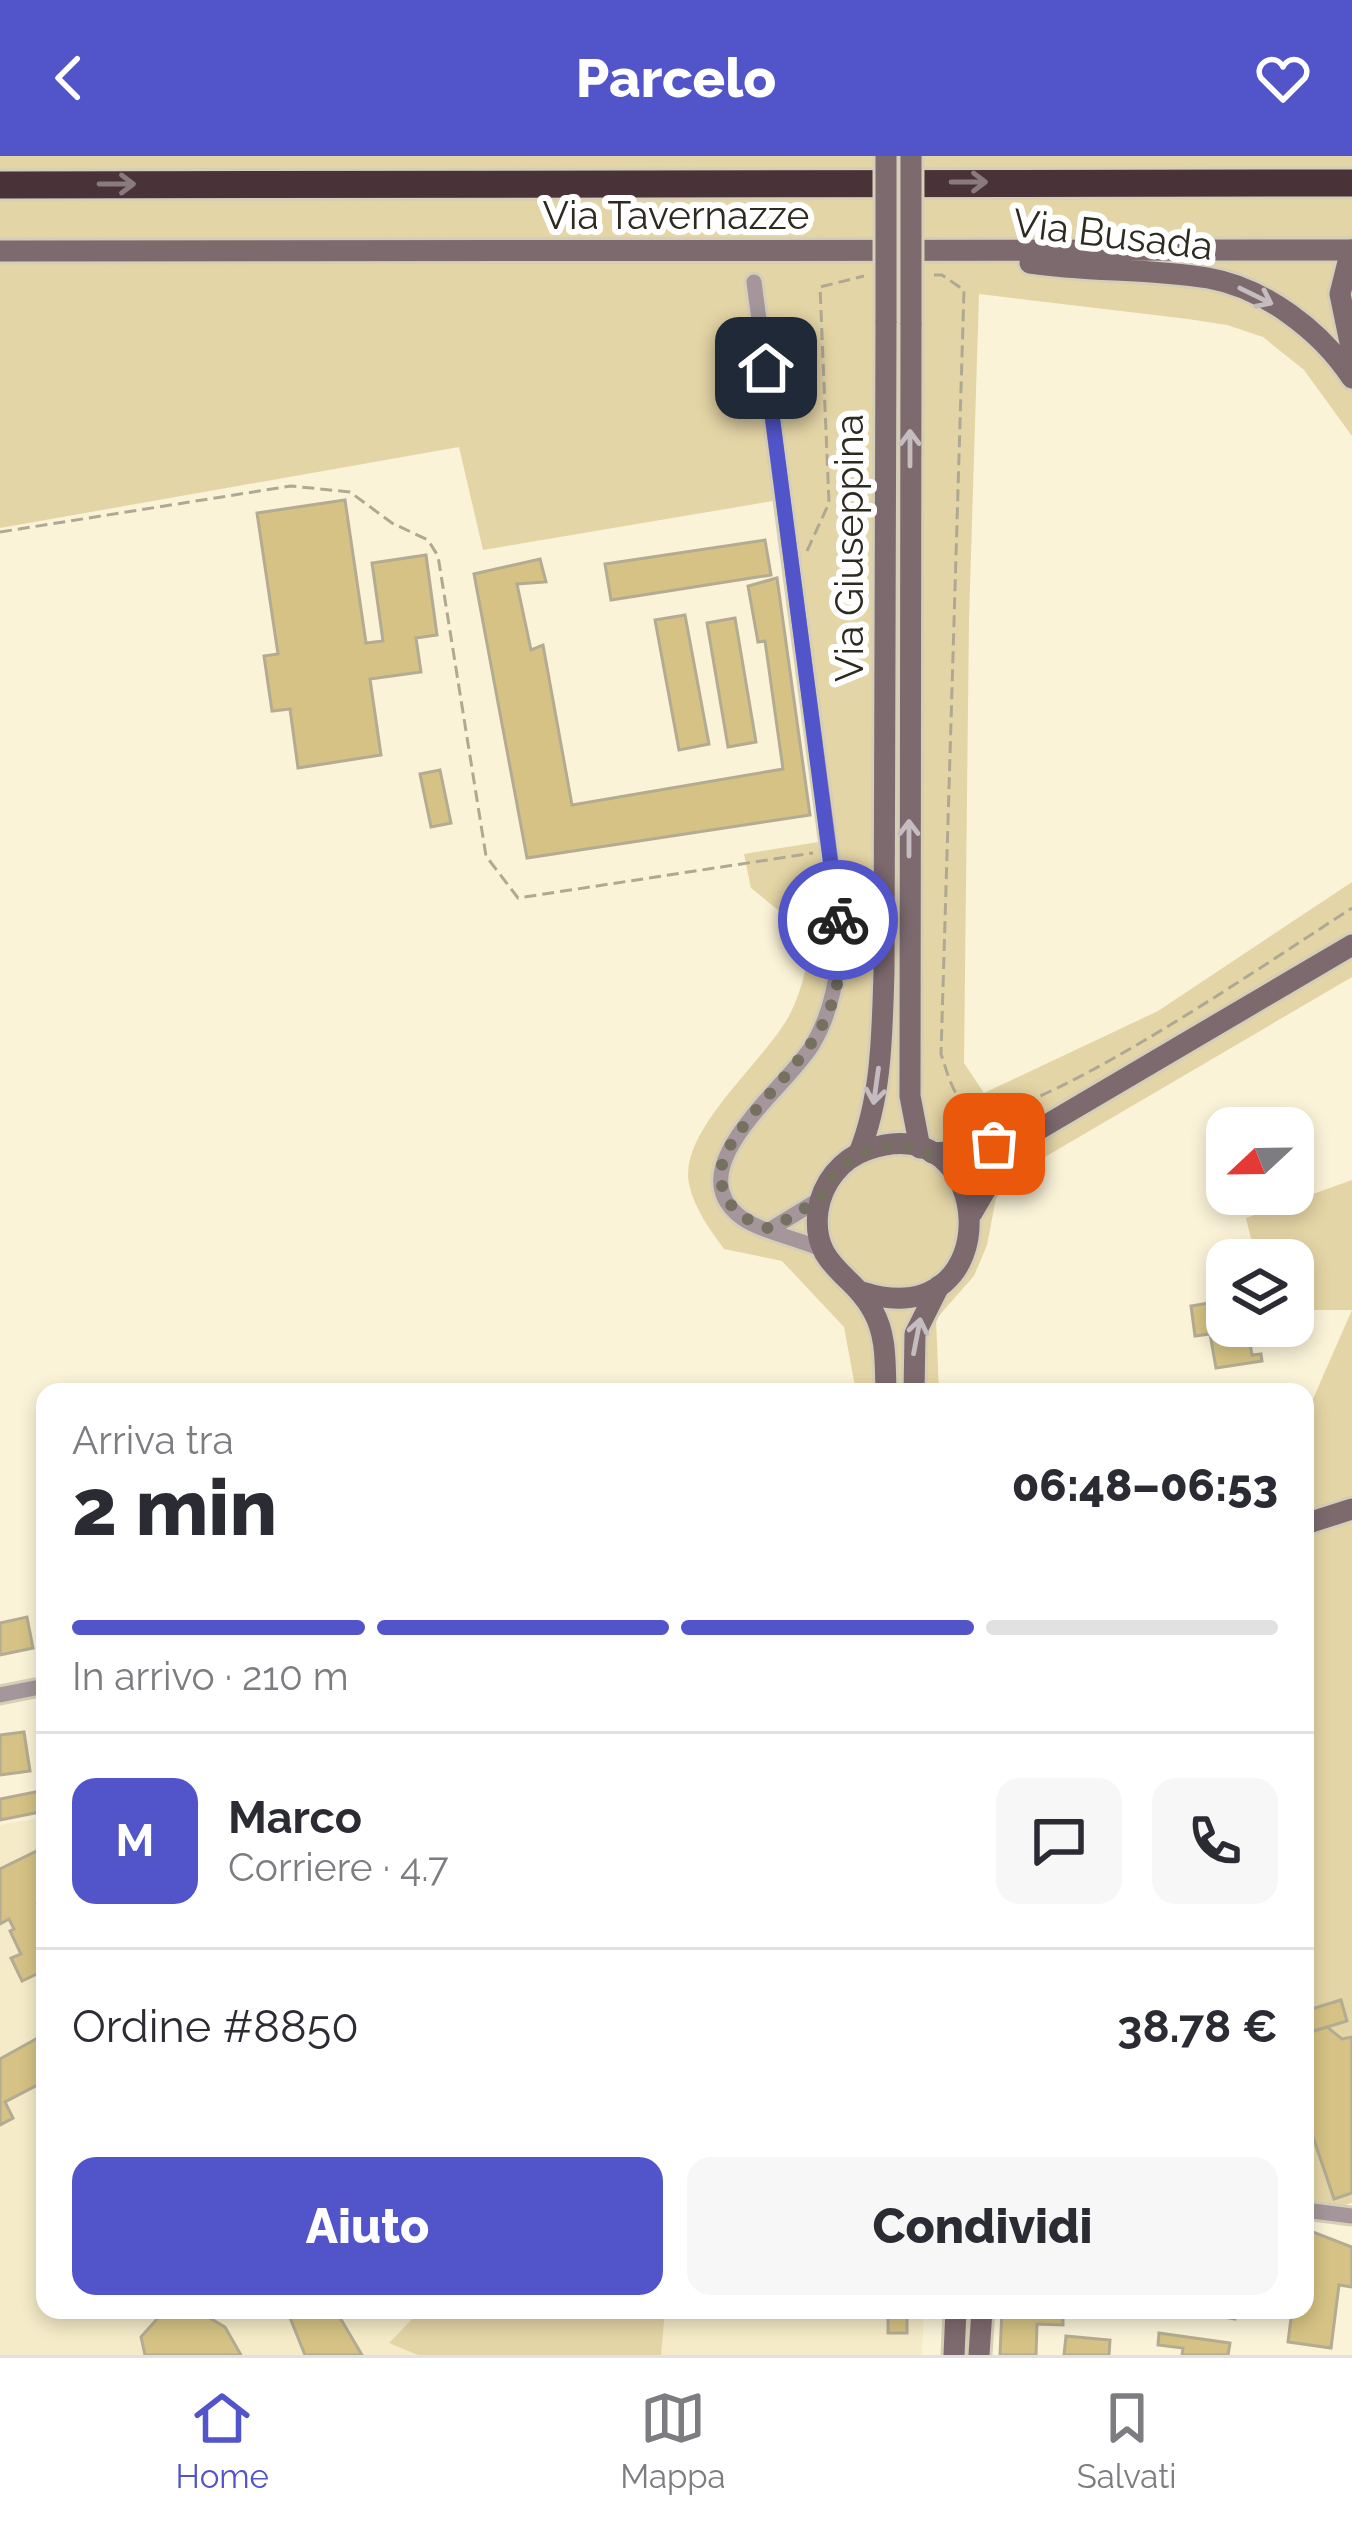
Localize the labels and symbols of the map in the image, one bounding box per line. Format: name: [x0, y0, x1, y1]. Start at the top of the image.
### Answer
one-way arrow: [949, 171, 988, 193]
one-way arrow: [97, 173, 136, 195]
street label: Via Tavernazze: [543, 192, 809, 238]
street label: Via Busada: [1010, 199, 1216, 269]
one-way arrow: [1237, 286, 1273, 308]
pin: [715, 317, 817, 419]
street label: Via Giuseppina: [826, 414, 872, 682]
one-way arrow: [899, 429, 921, 468]
one-way arrow: [898, 819, 920, 858]
courier: [778, 860, 898, 980]
one-way arrow: [864, 1066, 886, 1105]
pin: [943, 1093, 1045, 1195]
north arrow: [1206, 1107, 1314, 1215]
one-way arrow: [907, 1318, 929, 1357]

